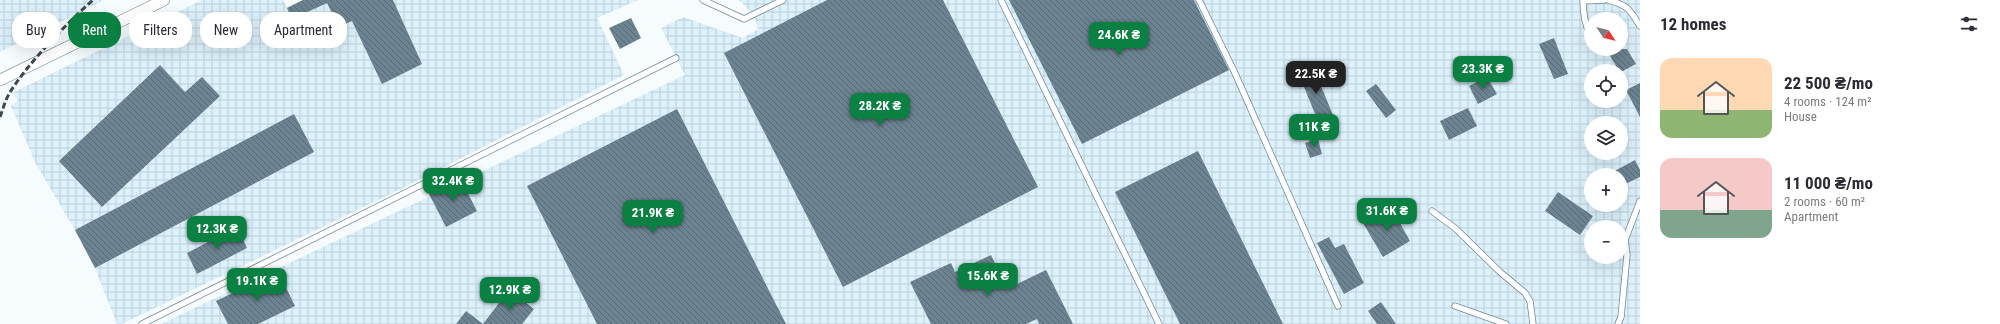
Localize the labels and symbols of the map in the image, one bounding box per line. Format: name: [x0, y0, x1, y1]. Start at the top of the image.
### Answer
north arrow: [1584, 12, 1628, 56]
pin: 24.6K ₴: [1082, 22, 1156, 56]
pin: 23.3K ₴: [1446, 56, 1520, 90]
pin: 22.5K ₴: [1279, 61, 1353, 95]
pin: 28.2K ₴: [843, 93, 917, 127]
pin: 11K ₴: [1286, 114, 1342, 148]
pin: 32.4K ₴: [416, 168, 490, 202]
pin: 31.6K ₴: [1350, 198, 1424, 232]
pin: 21.9K ₴: [616, 200, 690, 234]
pin: 12.3K ₴: [180, 216, 254, 250]
pin: 15.6K ₴: [951, 263, 1025, 297]
pin: 19.1K ₴: [220, 268, 294, 302]
pin: 12.9K ₴: [473, 277, 547, 311]

